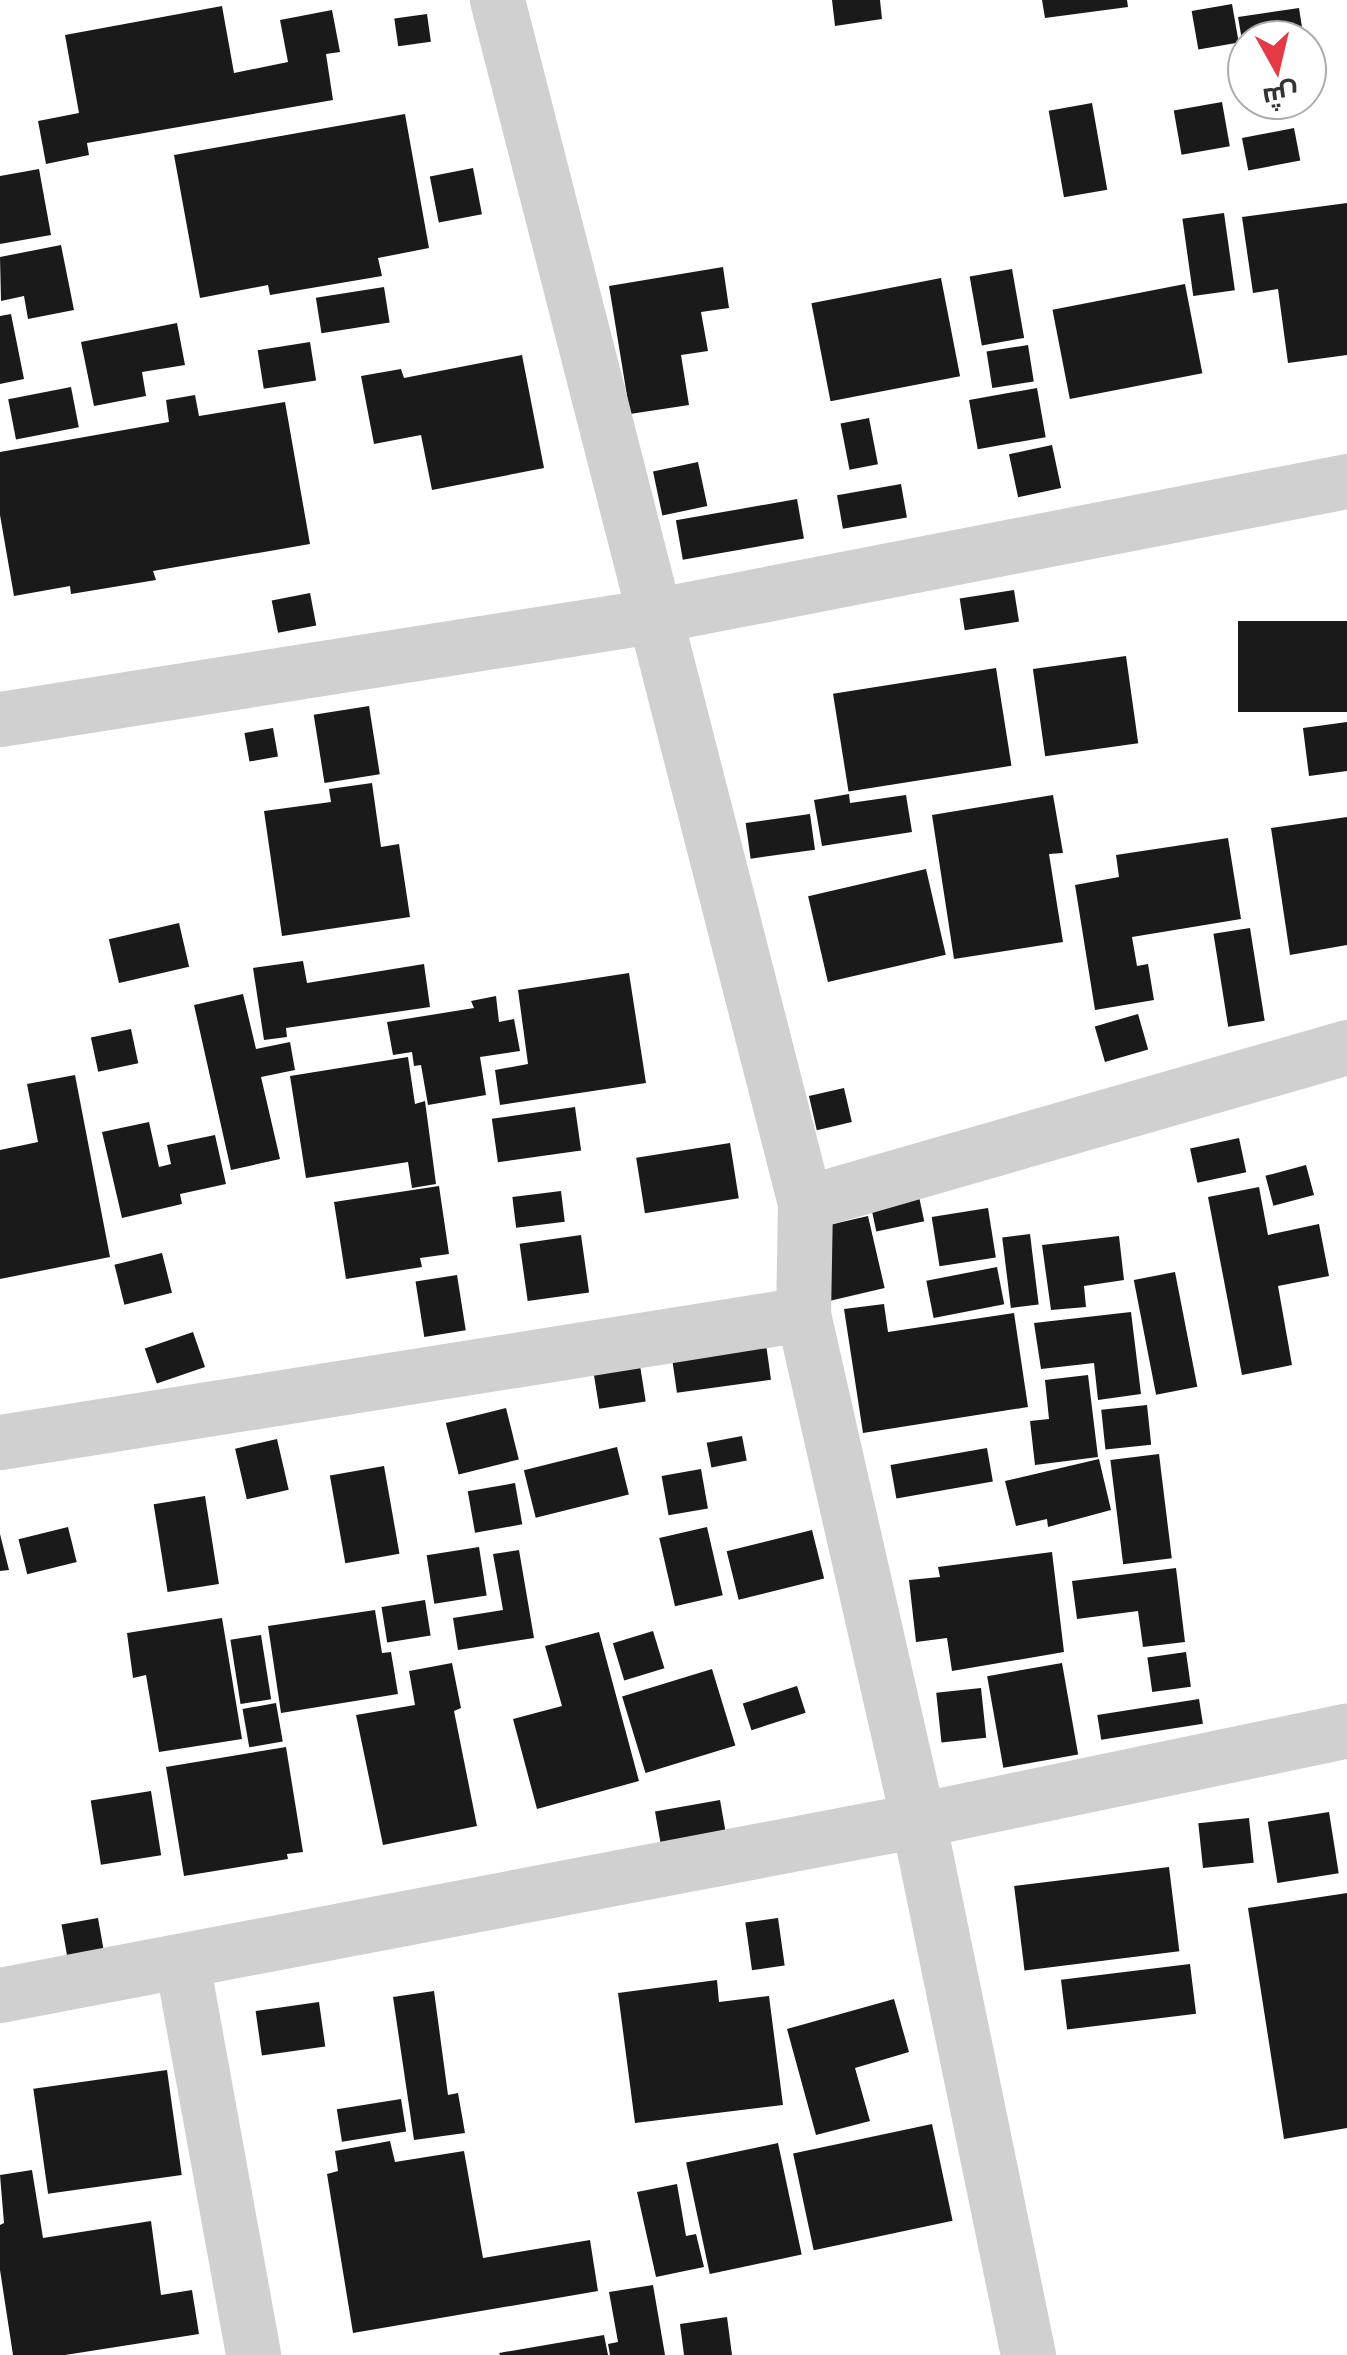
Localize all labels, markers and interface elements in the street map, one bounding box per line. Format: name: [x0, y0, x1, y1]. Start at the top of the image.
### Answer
north arrow: [1227, 20, 1327, 120]
text: ش: [1261, 78, 1301, 117]

